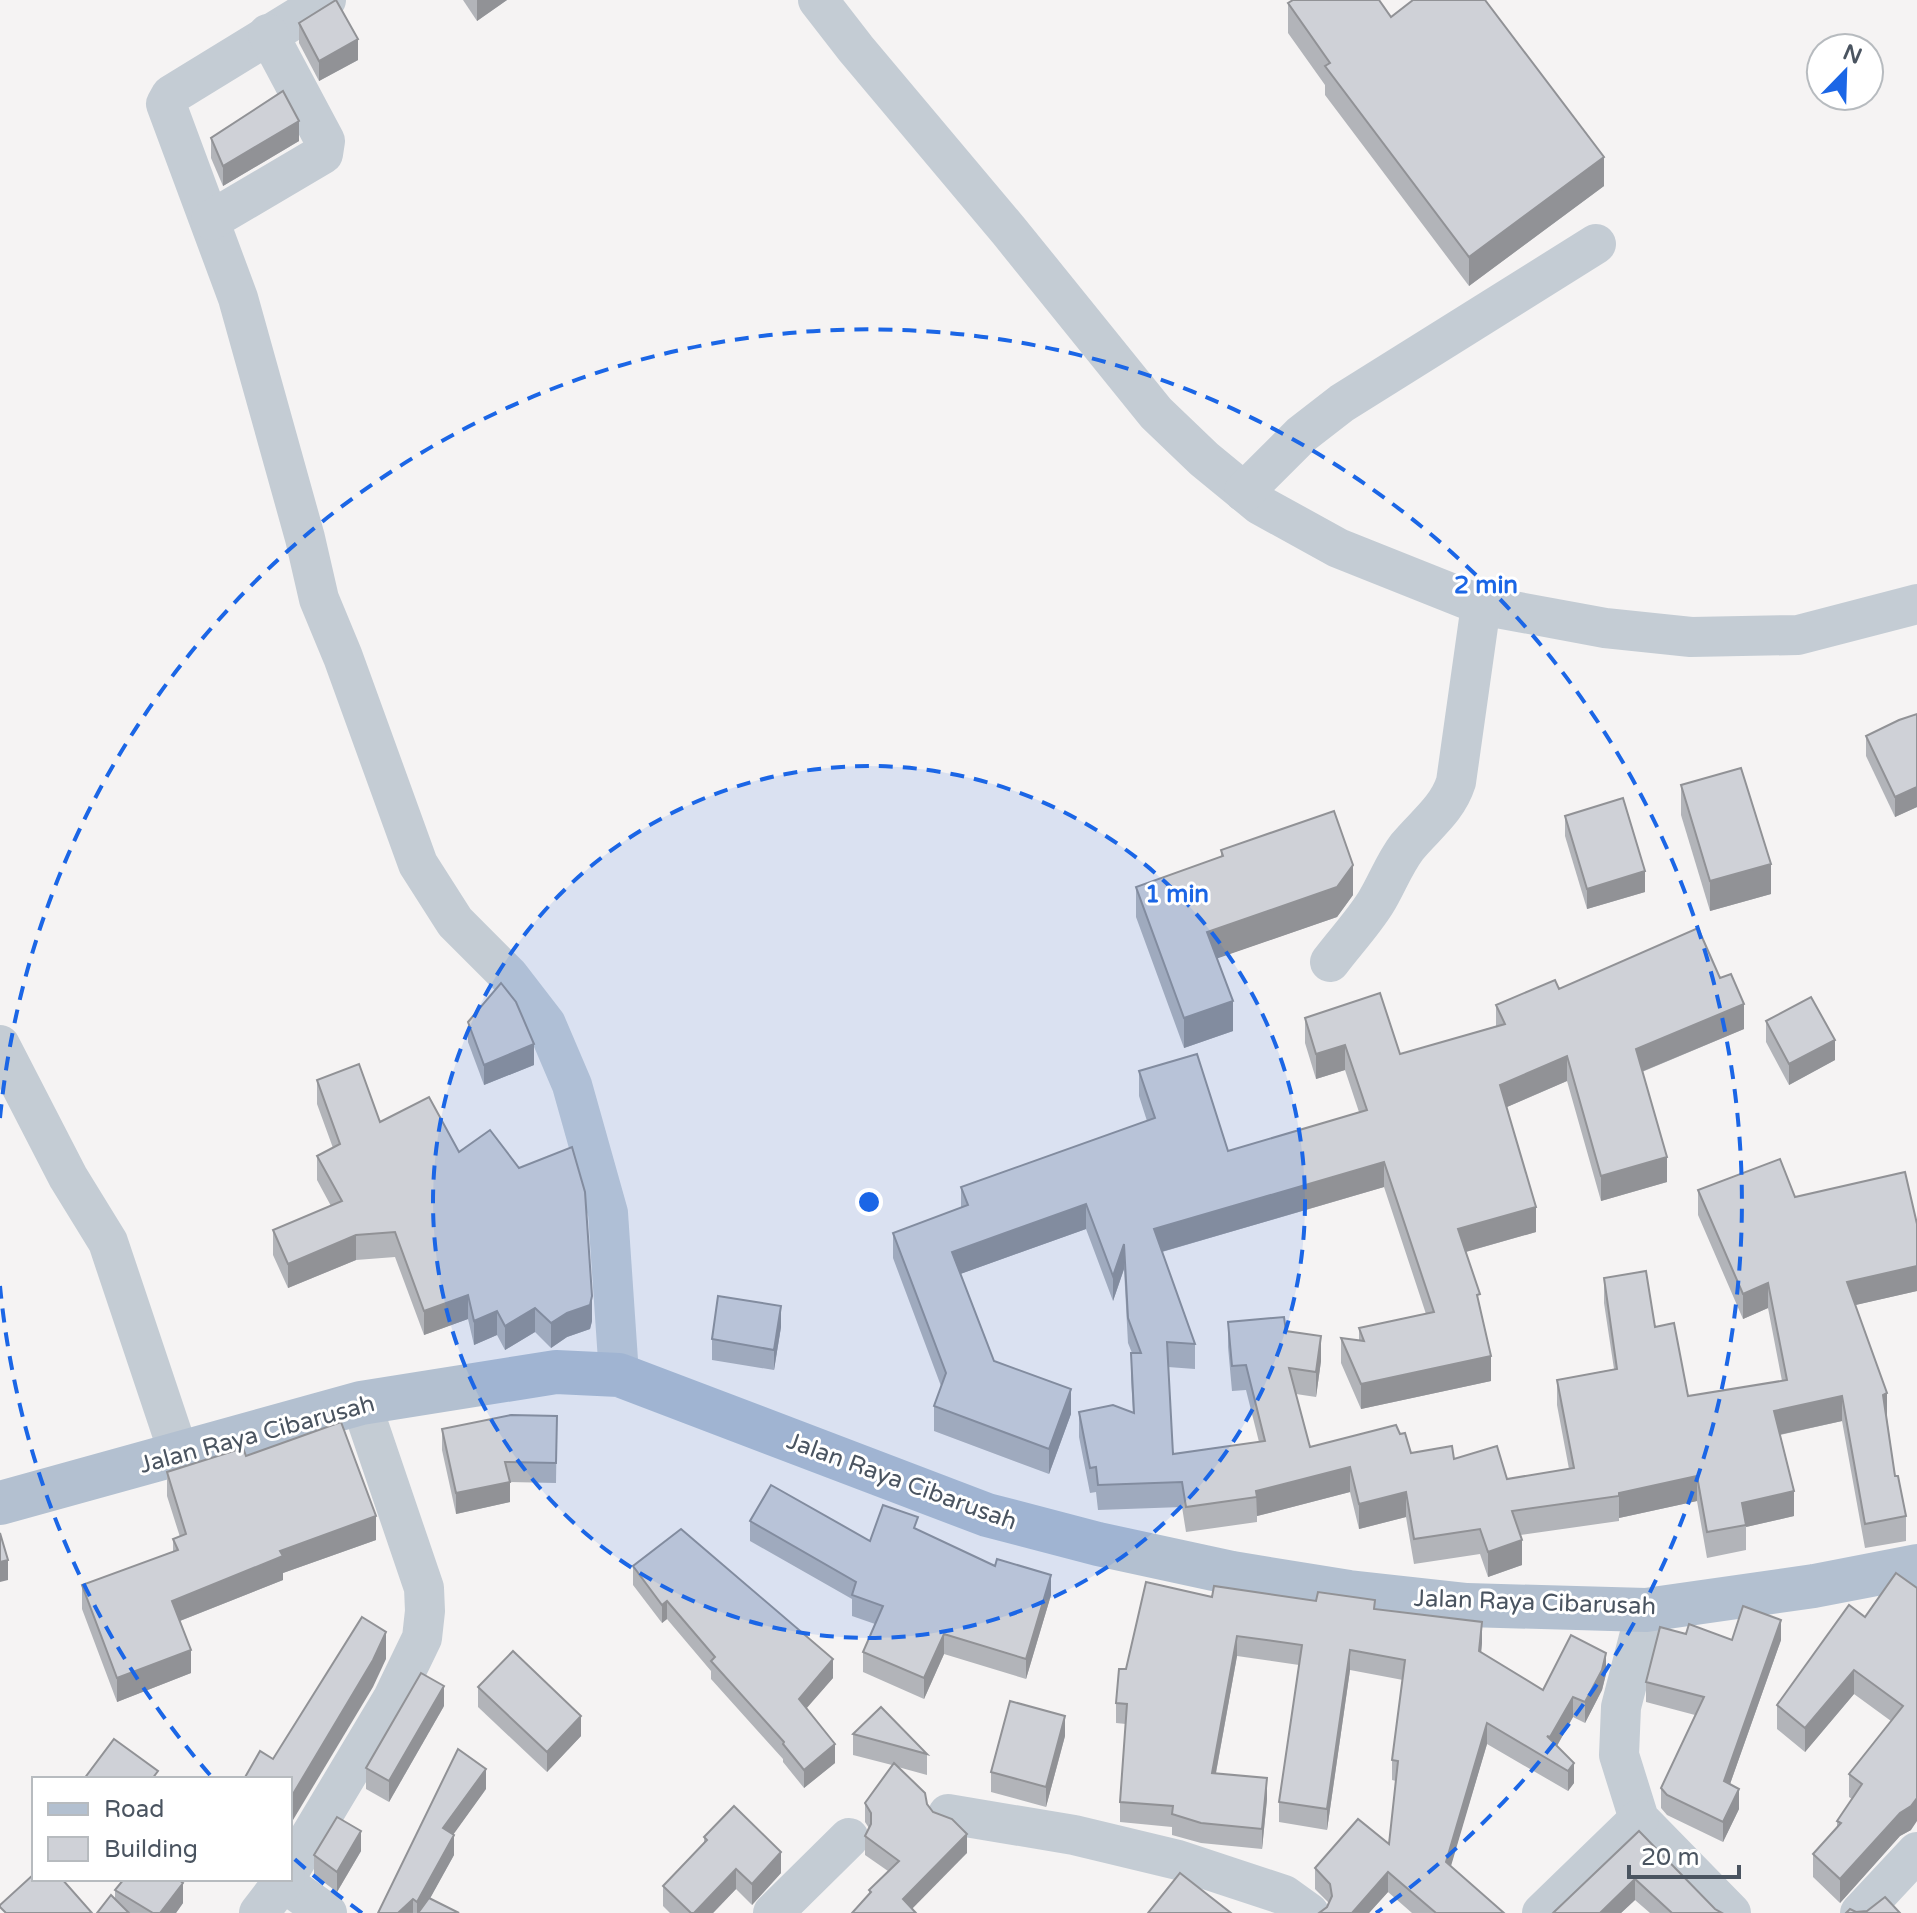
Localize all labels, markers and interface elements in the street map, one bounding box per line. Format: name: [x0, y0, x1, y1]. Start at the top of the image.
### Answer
north arrow: [1805, 32, 1885, 112]
text: N: [1839, 39, 1866, 70]
text: 2 min: [1454, 571, 1518, 600]
text: 1 min: [1145, 880, 1209, 909]
centre of rings: [855, 1188, 883, 1216]
street label: Jalan Raya Cibarusah: [136, 1389, 378, 1480]
street label: Jalan Raya Cibarusah: [783, 1426, 1021, 1537]
street label: Jalan Raya Cibarusah: [1413, 1584, 1657, 1621]
legend: [32, 1777, 292, 1881]
text: Road: [104, 1795, 164, 1824]
scale bar: [1629, 1829, 1739, 1879]
text: Building: [104, 1835, 198, 1864]
text: 20 m: [1641, 1843, 1699, 1872]

